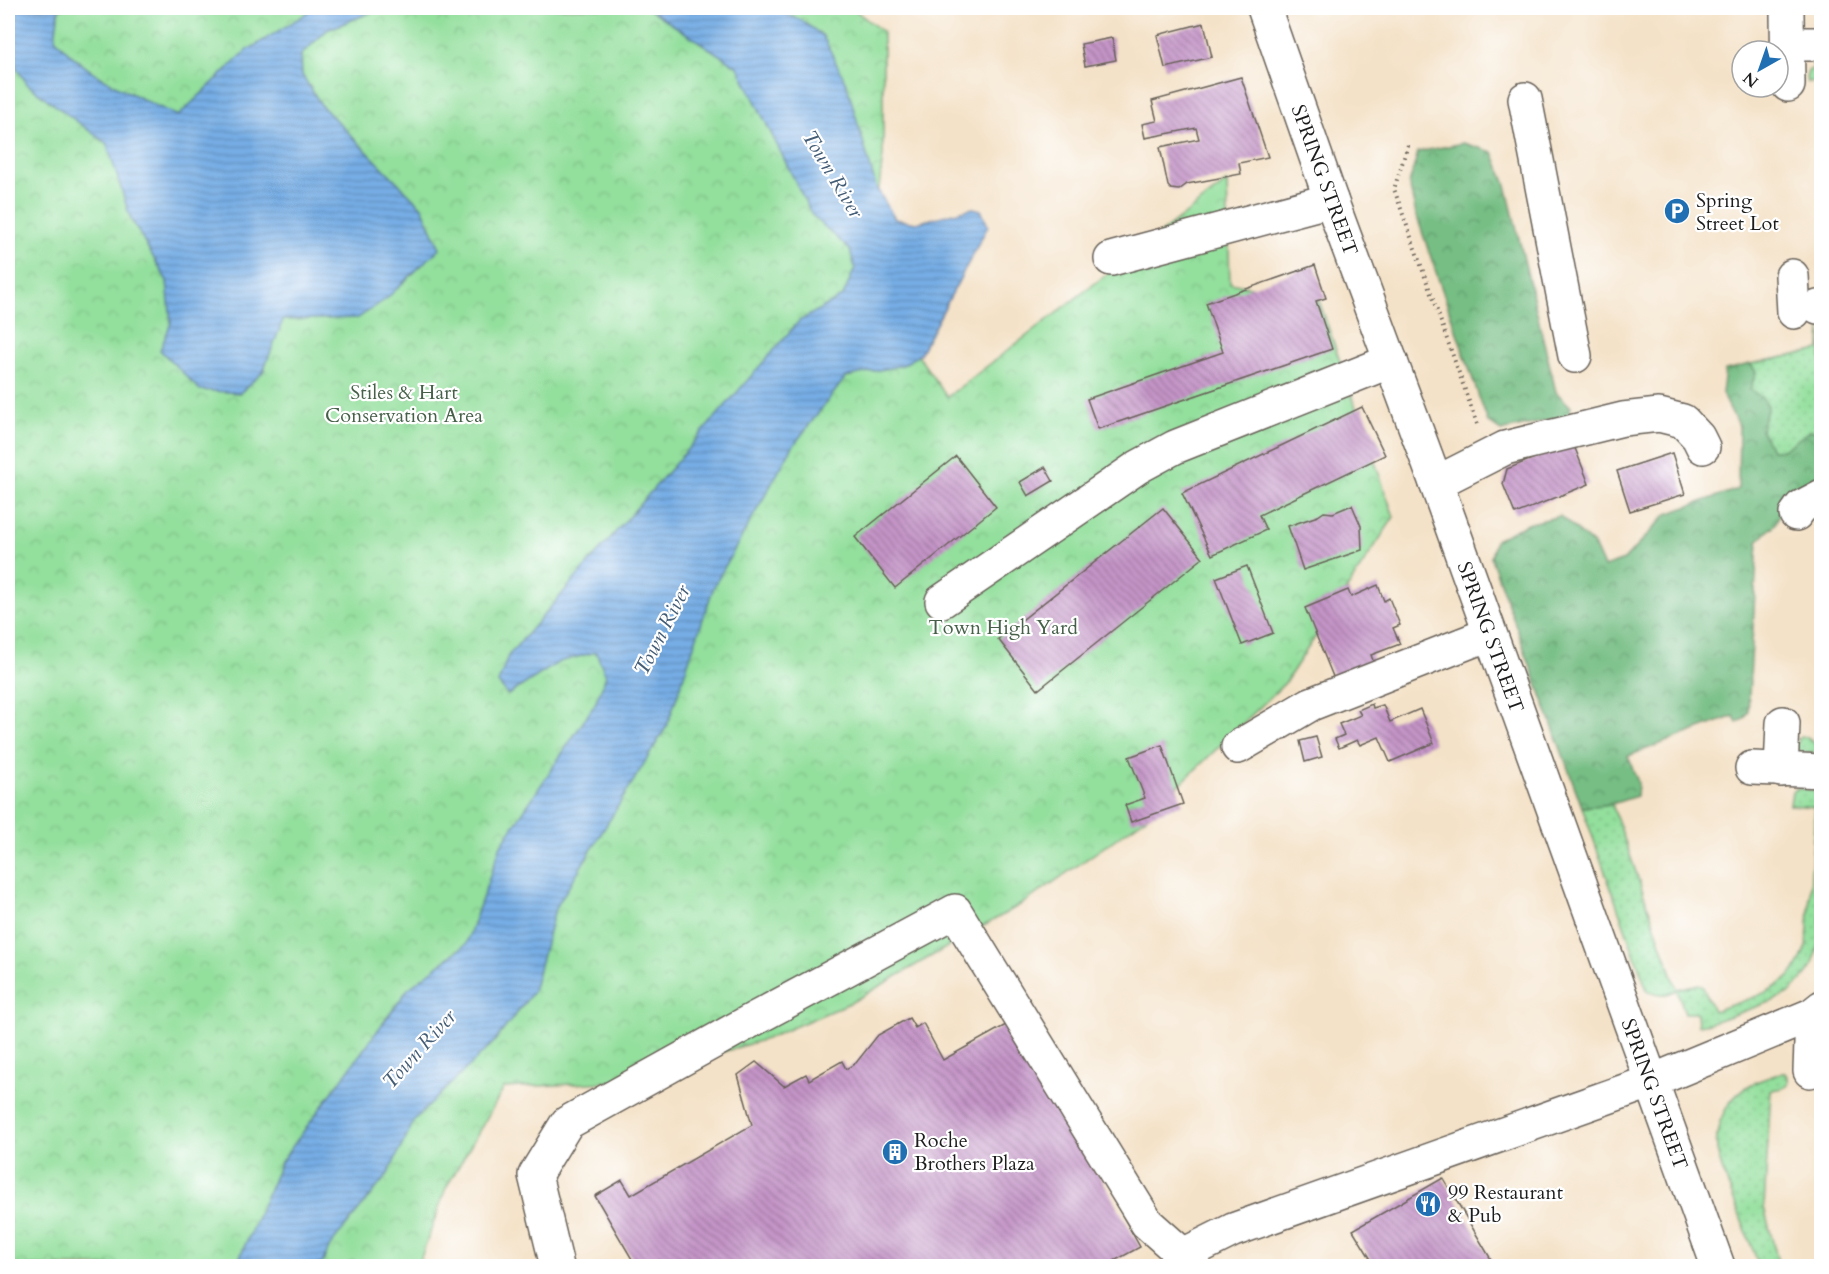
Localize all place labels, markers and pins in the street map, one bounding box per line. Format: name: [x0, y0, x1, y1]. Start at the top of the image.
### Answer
place label: Spring Street Lot: [1696, 187, 1779, 237]
parking icon: Spring Street Lot: [1662, 196, 1692, 226]
place label: Roche Brothers Plaza: [914, 1127, 1035, 1177]
building icon: Roche Brothers Plaza: [880, 1137, 910, 1167]
place label: 99 Restaurant & Pub: [1448, 1179, 1564, 1229]
restaurant icon: 99 Restaurant & Pub: [1413, 1189, 1443, 1219]

